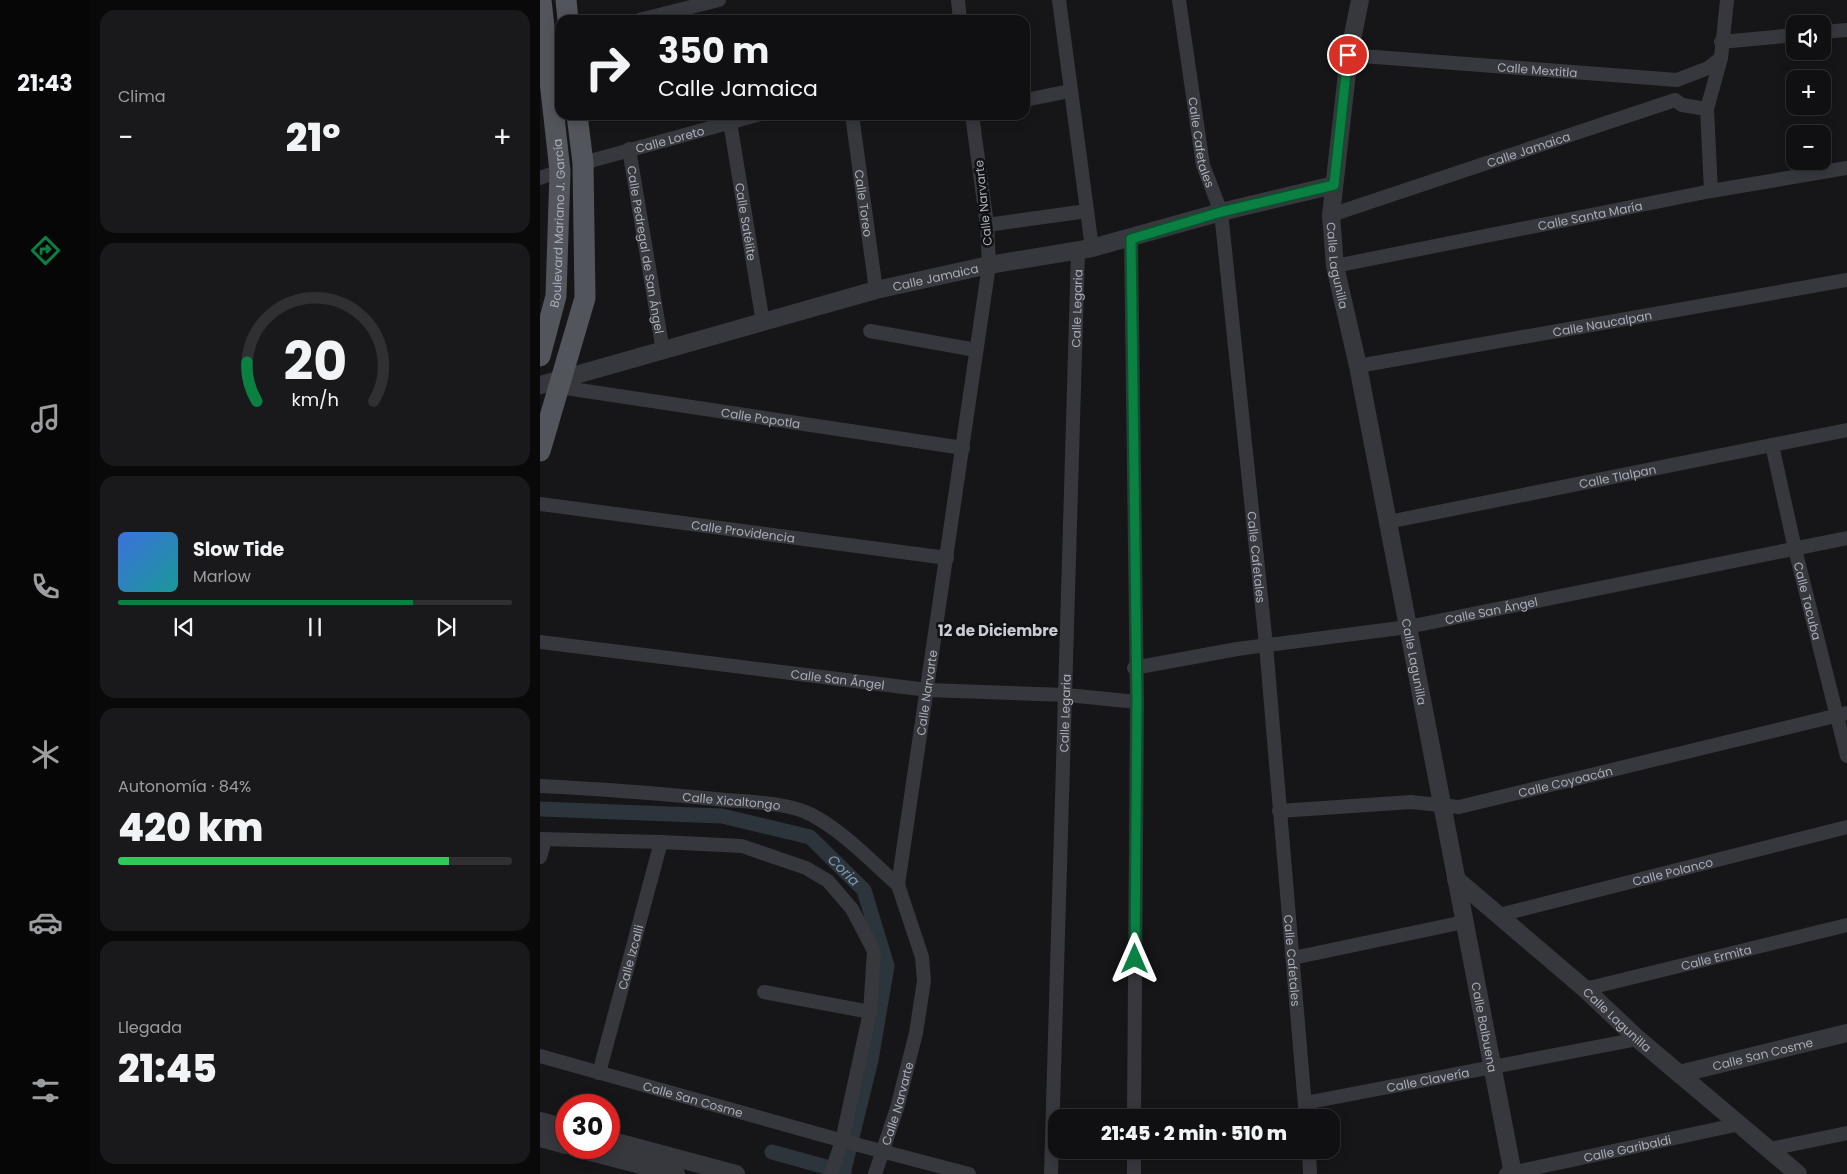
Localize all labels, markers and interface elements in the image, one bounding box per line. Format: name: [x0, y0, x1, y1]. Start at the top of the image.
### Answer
map controls: [1786, 15, 1831, 170]
button: sound: [1786, 15, 1831, 60]
text: 350 m: [658, 26, 769, 75]
pin: [1327, 34, 1369, 76]
icon: right: [575, 35, 640, 100]
icon: arrive: [1334, 41, 1362, 69]
street label: Calle Mextitla: [1497, 58, 1578, 81]
text: 21:43: [17, 68, 73, 99]
button: +: [1786, 70, 1831, 115]
text: Calle Jamaica: [658, 73, 818, 104]
text: Clima: [118, 85, 166, 108]
street label: Calle Cafetales: [1185, 96, 1219, 190]
text: 21°: [286, 111, 340, 164]
text: −: [118, 118, 133, 157]
text: +: [493, 118, 512, 157]
street label: Calle Loreto: [633, 121, 706, 157]
button: −: [1786, 125, 1831, 170]
street label: Calle Jamaica: [1484, 127, 1572, 171]
street label: Boulevard Mariano J. García: [545, 138, 569, 309]
street label: Calle Narvarte: [970, 159, 996, 247]
street label: Calle Pedregal de San Ángel: [623, 164, 668, 335]
street label: Calle Toreo: [851, 168, 877, 238]
street label: Calle Satélite: [732, 181, 761, 262]
street label: Calle Santa María: [1536, 196, 1644, 234]
street label: Calle Lagunilla: [1323, 221, 1353, 310]
icon: directions: [28, 233, 63, 268]
street label: Calle Jamaica: [891, 259, 980, 295]
street label: Calle Legaria: [1067, 269, 1086, 348]
street label: Calle Naucalpan: [1551, 306, 1653, 340]
text: 20: [283, 325, 347, 398]
text: km/h: [291, 387, 339, 412]
icon: music: [28, 401, 63, 436]
street label: Calle Popotla: [720, 403, 801, 432]
street label: Calle Tlalpan: [1577, 460, 1658, 492]
street label: Calle Cafetales: [1244, 510, 1270, 604]
street label: Calle Providencia: [690, 516, 796, 546]
text: Slow Tide: [193, 536, 284, 563]
street label: Calle Tacuba: [1790, 560, 1826, 642]
text: Marlow: [193, 565, 251, 588]
icon: phone: [28, 569, 63, 604]
street label: Calle San Ángel: [1443, 592, 1539, 628]
icon: previous: [170, 613, 198, 641]
icon: pause: [301, 613, 329, 641]
icon: next: [432, 613, 460, 641]
street label: Calle Lagunilla: [1398, 617, 1431, 706]
district label: 12 de Diciembre: [938, 620, 1058, 641]
street label: Calle Narvarte: [912, 649, 941, 736]
street label: Calle San Ángel: [790, 665, 886, 693]
street label: Calle Legaria: [1055, 674, 1074, 753]
icon: climate: [28, 737, 63, 772]
street label: Calle Coyoacán: [1516, 762, 1614, 801]
text: Autonomía · 84%: [118, 775, 251, 798]
street label: Calle Xicaltongo: [682, 787, 782, 814]
text: 420 km: [118, 801, 263, 854]
water label: Coria: [823, 850, 865, 891]
street label: Calle Polanco: [1631, 853, 1715, 889]
icon: car: [28, 905, 63, 940]
street label: Calle Cafetales: [1280, 914, 1305, 1007]
street label: Calle Izcalli: [613, 923, 647, 992]
position arrow: [1108, 932, 1160, 984]
street label: Calle Ermita: [1679, 940, 1753, 974]
street label: Calle Balbuena: [1468, 981, 1502, 1074]
street label: Calle Lagunilla: [1580, 983, 1655, 1055]
text: Llegada: [118, 1016, 182, 1039]
street label: Calle San Cosme: [1710, 1033, 1815, 1074]
text: 21:45: [118, 1042, 217, 1095]
street label: Calle Narvarte: [877, 1060, 917, 1147]
street label: Calle Clavería: [1385, 1063, 1471, 1096]
icon: filters: [28, 1073, 63, 1108]
street label: Calle San Cosme: [641, 1077, 745, 1121]
speed limit sign: 30: [555, 1094, 620, 1159]
text: 21:45 · 2 min · 510 m: [1101, 1120, 1287, 1147]
street label: Calle Garibaldi: [1582, 1130, 1673, 1166]

